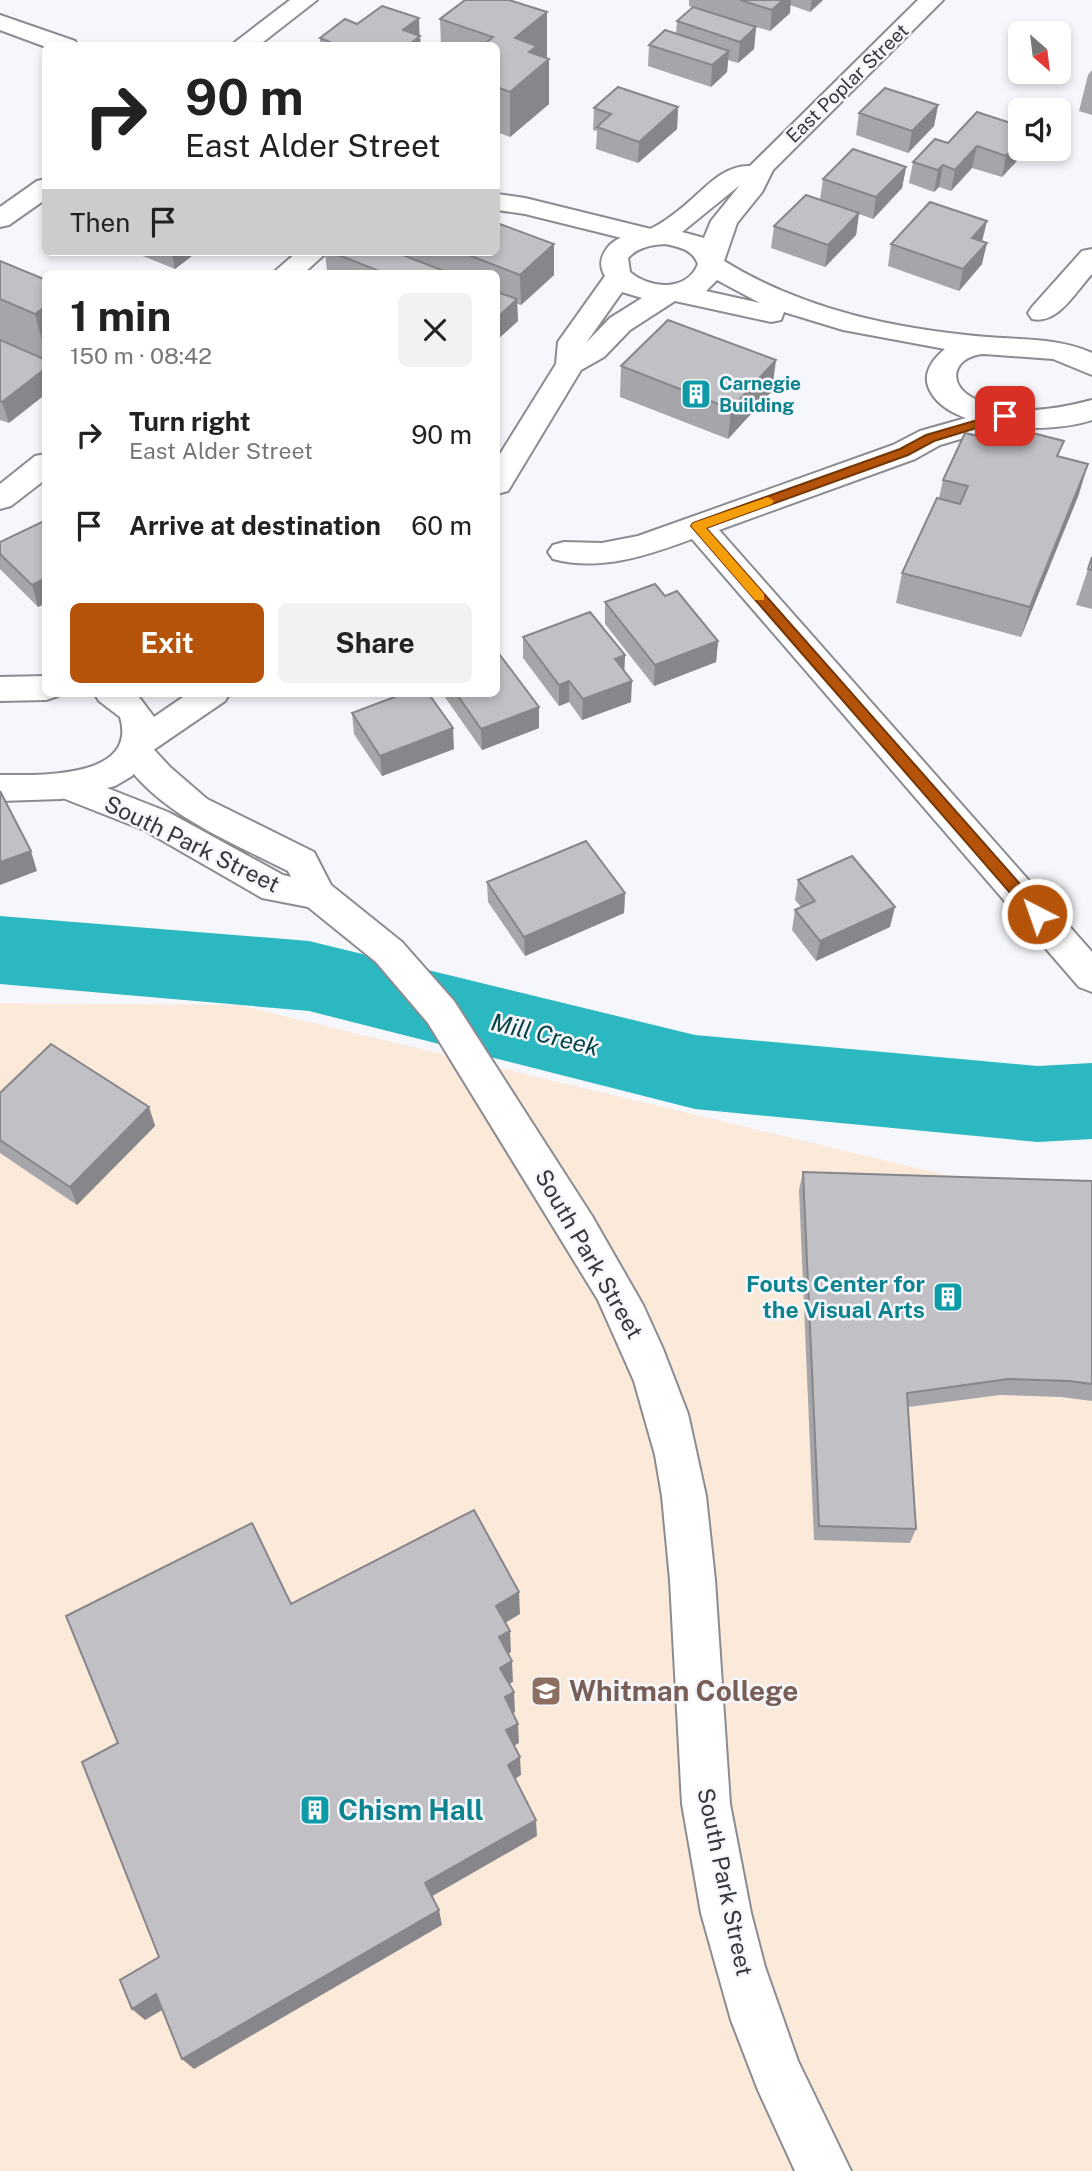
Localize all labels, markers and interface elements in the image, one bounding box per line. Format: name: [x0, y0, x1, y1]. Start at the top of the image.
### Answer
street label: East Poplar Street: [781, 19, 913, 147]
north arrow: [1008, 21, 1071, 84]
map controls: [1008, 21, 1071, 161]
text: 90 m: [185, 68, 304, 126]
icon: right: [70, 70, 161, 161]
button: sound: [1008, 98, 1071, 161]
text: East Alder Street: [185, 127, 441, 164]
icon: arrive: [144, 203, 182, 241]
text: Then: [70, 207, 130, 238]
text: 1 min: [70, 291, 171, 340]
button: close: [398, 293, 472, 367]
text: 150 m · 08:42: [70, 342, 212, 369]
place label: Carnegie Building: [719, 372, 801, 416]
building icon: Carnegie Building: [679, 377, 713, 411]
pin: [975, 386, 1035, 446]
icon: arrive: [986, 397, 1024, 435]
text: Turn right: [129, 406, 251, 437]
icon: right: [70, 416, 108, 454]
text: 90 m: [411, 419, 472, 450]
text: East Alder Street: [129, 437, 313, 464]
icon: arrive: [70, 507, 108, 545]
text: Arrive at destination: [129, 510, 381, 541]
text: 60 m: [411, 510, 472, 541]
button: Exit: [70, 603, 264, 683]
button: Share: [278, 603, 472, 683]
street label: South Park Street: [100, 789, 284, 898]
position arrow: [1000, 877, 1074, 951]
water label: Mill Creek: [488, 1007, 602, 1061]
street label: South Park Street: [530, 1164, 649, 1343]
place label: Fouts Center for the Visual Arts: [746, 1270, 925, 1323]
building icon: Fouts Center for the Visual Arts: [931, 1280, 965, 1314]
school or university icon: Whitman College: [529, 1674, 563, 1708]
place label: Whitman College: [569, 1674, 798, 1707]
street label: South Park Street: [692, 1786, 759, 1978]
building icon: Chism Hall: [298, 1793, 332, 1827]
place label: Chism Hall: [338, 1793, 484, 1826]

